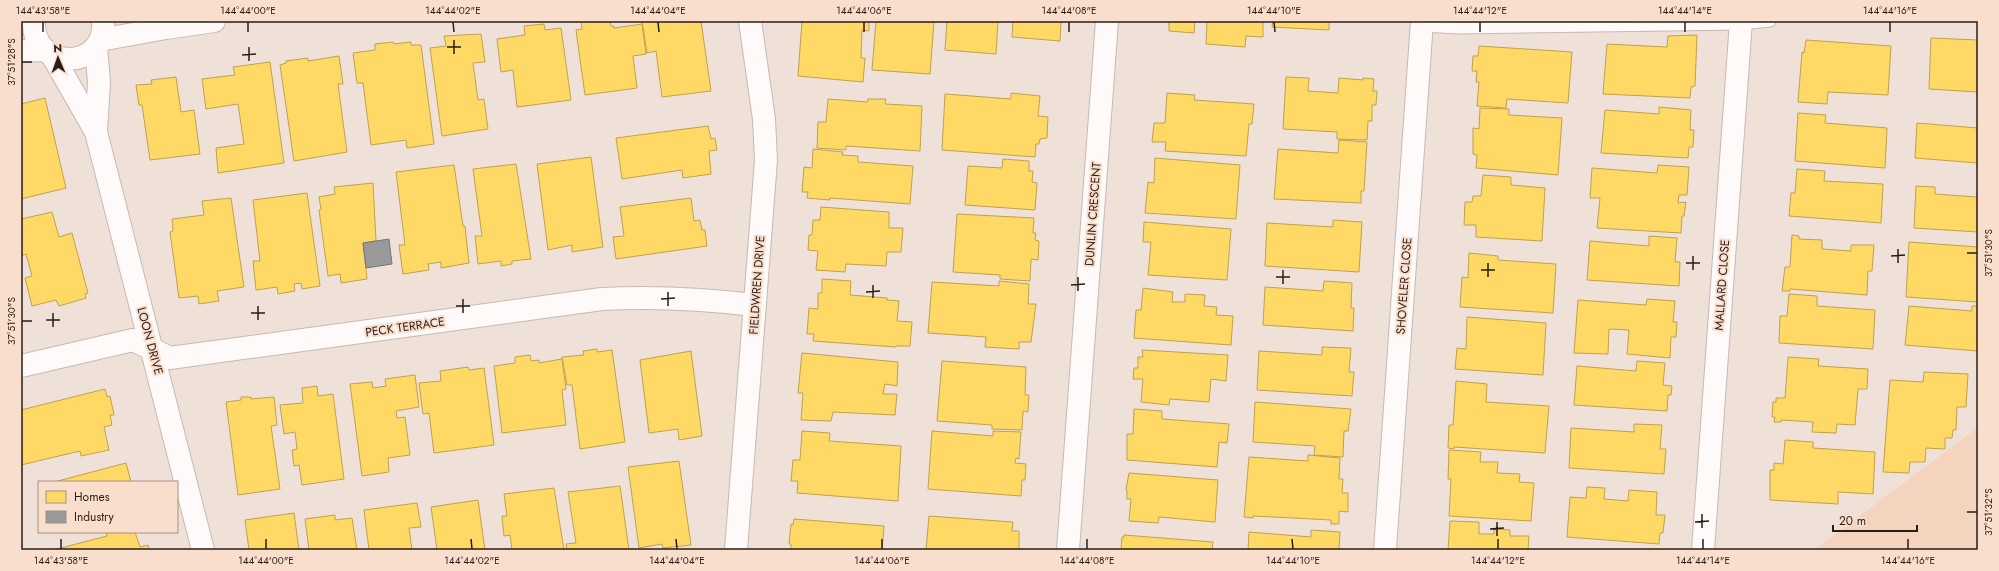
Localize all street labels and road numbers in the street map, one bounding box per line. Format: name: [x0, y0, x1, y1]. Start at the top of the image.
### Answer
street label: DUNLIN CRESCENT: [1080, 161, 1106, 267]
street label: FIELDWREN DRIVE: [745, 235, 769, 335]
street label: SHOVELER CLOSE: [1392, 237, 1416, 335]
street label: MALLARD CLOSE: [1710, 239, 1734, 331]
street label: LOON DRIVE: [132, 305, 168, 377]
street label: PECK TERRACE: [364, 313, 446, 341]

